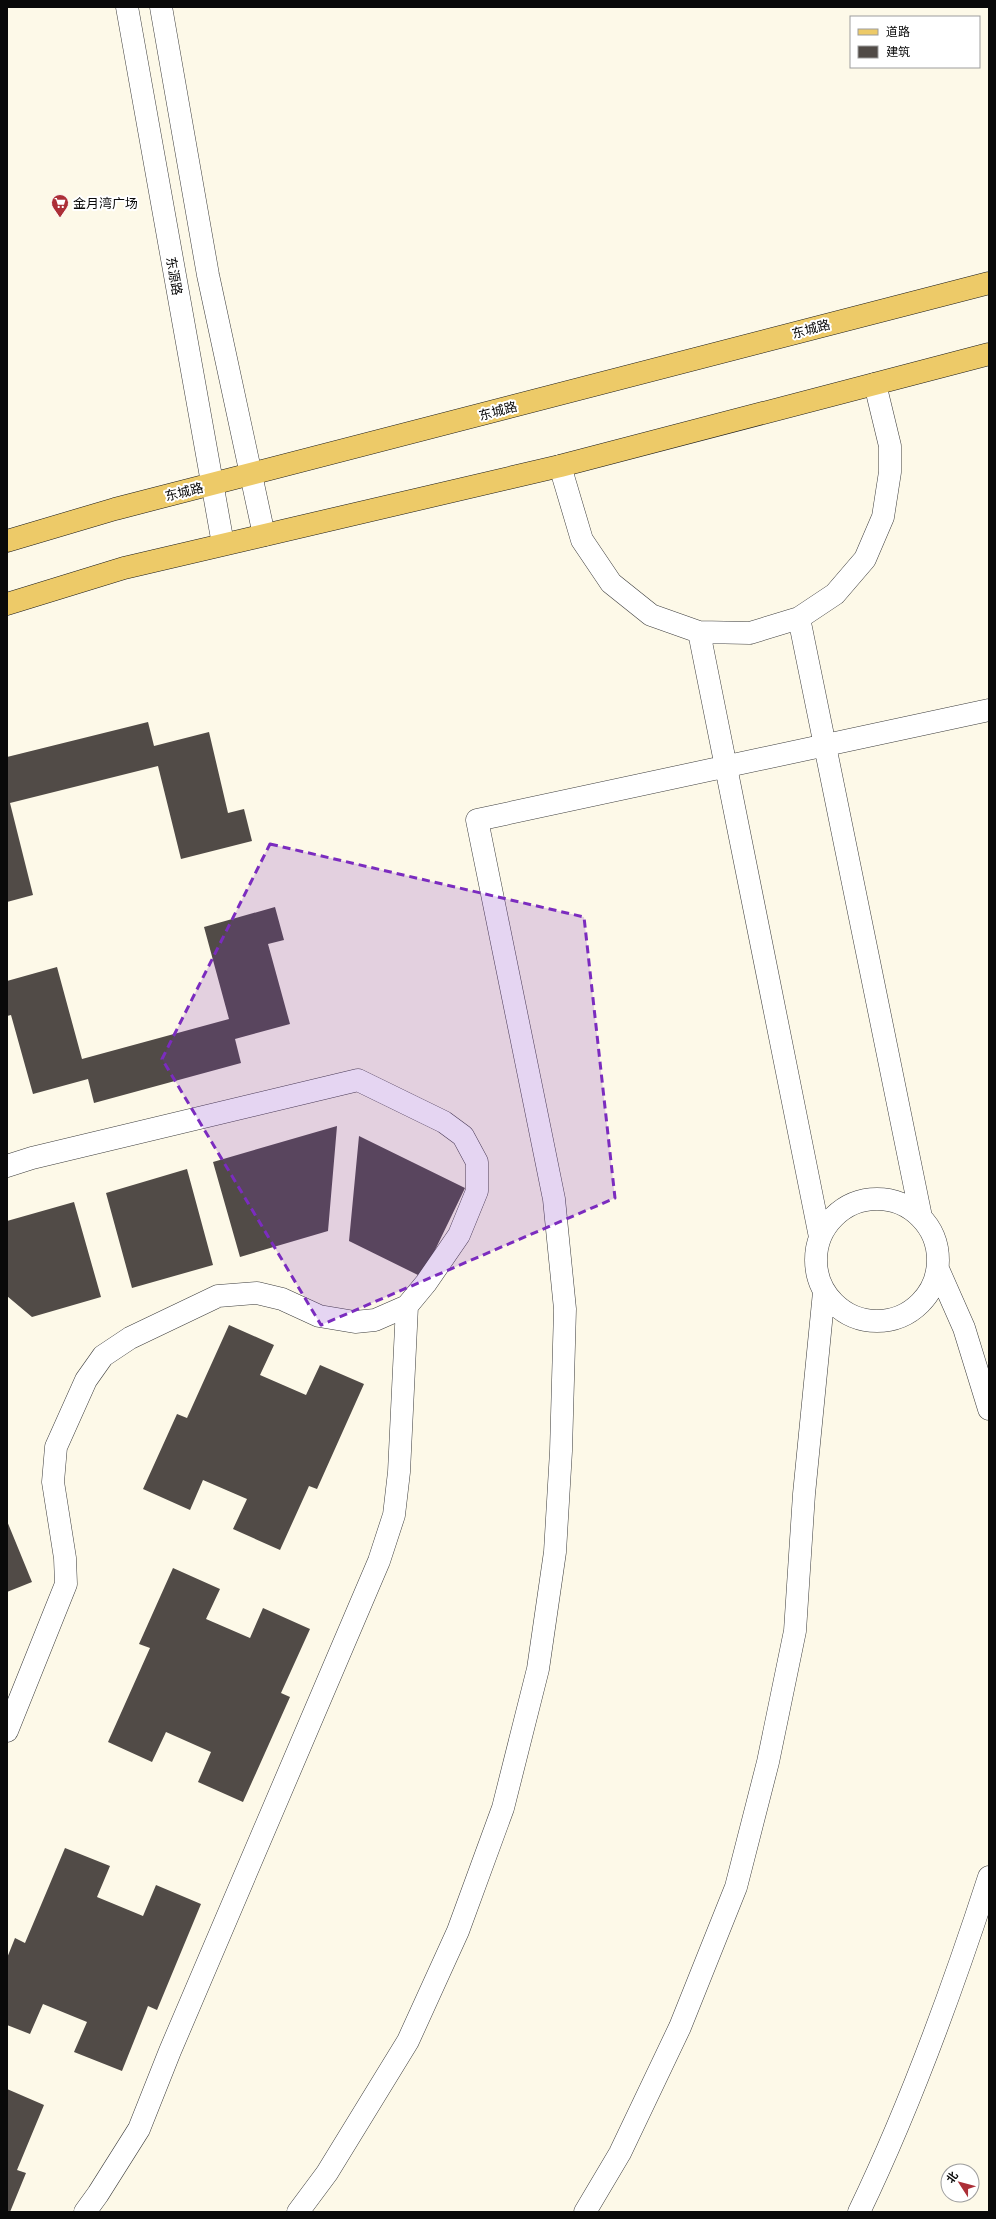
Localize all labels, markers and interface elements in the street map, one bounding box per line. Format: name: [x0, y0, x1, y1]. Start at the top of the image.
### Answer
legend: [850, 16, 980, 68]
text: 道路: [886, 24, 910, 39]
text: 建筑: [886, 44, 910, 59]
supermarket icon: 金月湾广场: [50, 193, 70, 218]
place label: 金月湾广场: [73, 195, 138, 212]
street label: 东源路: [162, 255, 186, 297]
street label: 东城路: [790, 316, 832, 342]
street label: 东城路: [477, 398, 519, 424]
street label: 东城路: [163, 479, 205, 505]
north arrow: [940, 2163, 980, 2203]
text: 北: [943, 2169, 961, 2186]

